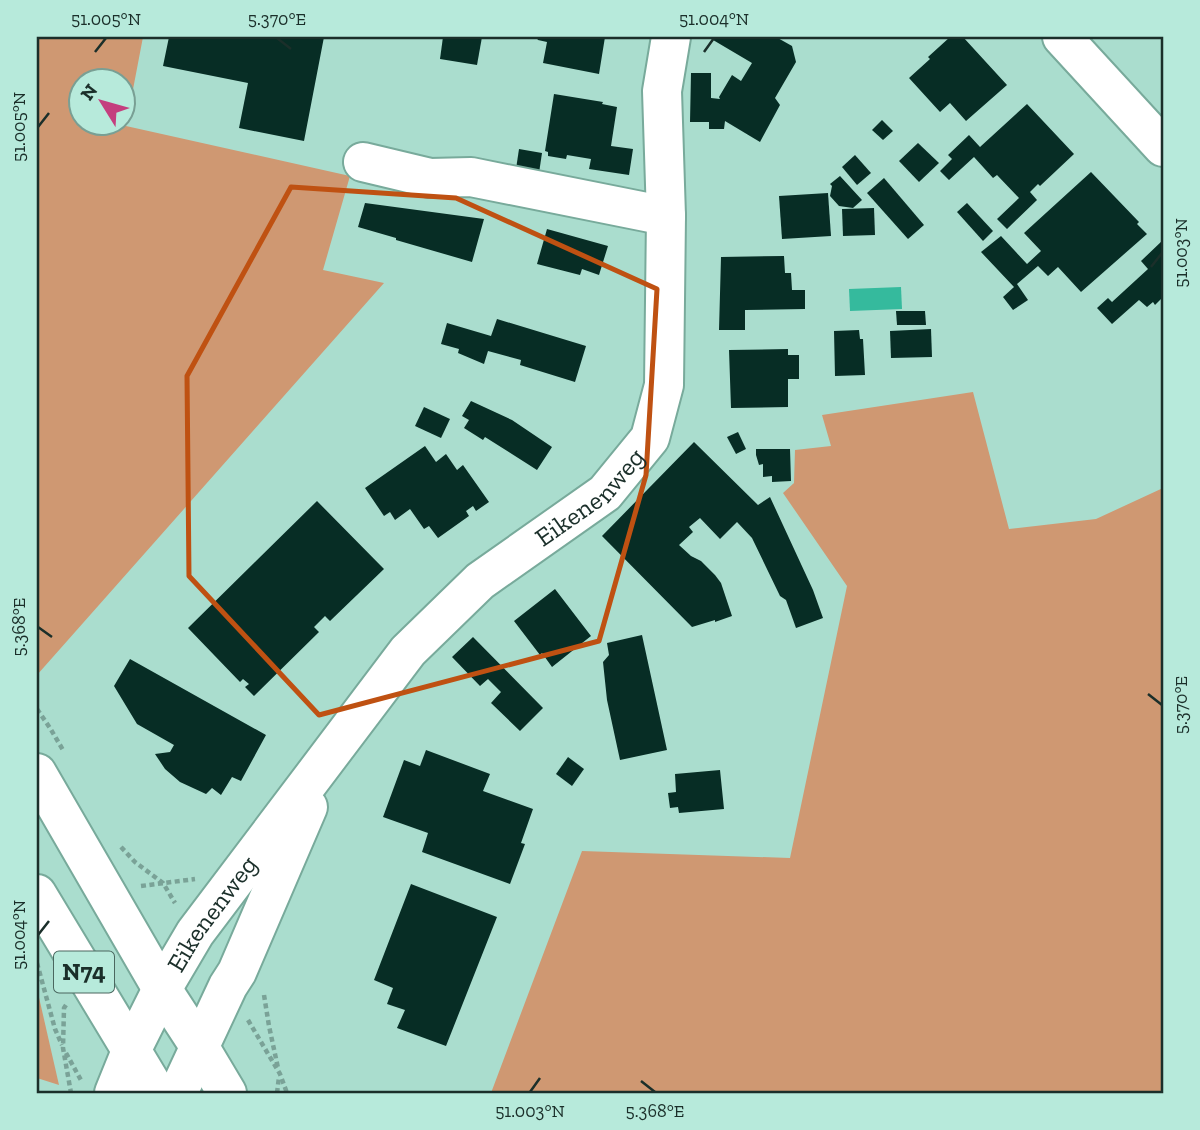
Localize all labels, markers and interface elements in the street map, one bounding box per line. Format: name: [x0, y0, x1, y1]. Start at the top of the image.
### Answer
text: 51.005°N: [71, 8, 141, 30]
text: 5.370°E: [248, 8, 306, 30]
text: 51.004°N: [679, 8, 749, 30]
north arrow: [66, 66, 136, 136]
text: N: [75, 79, 102, 105]
text: 51.005°N: [8, 92, 30, 162]
text: 51.003°N: [1170, 218, 1192, 288]
street label: Eikenenweg: [529, 441, 651, 553]
text: 5.368°E: [8, 598, 30, 656]
text: 5.370°E: [1170, 676, 1192, 734]
street label: Eikenenweg: [160, 849, 264, 978]
text: 51.004°N: [8, 900, 30, 970]
road number: N74: [54, 952, 114, 992]
text: 51.003°N: [495, 1100, 565, 1122]
text: 5.368°E: [626, 1100, 684, 1122]

